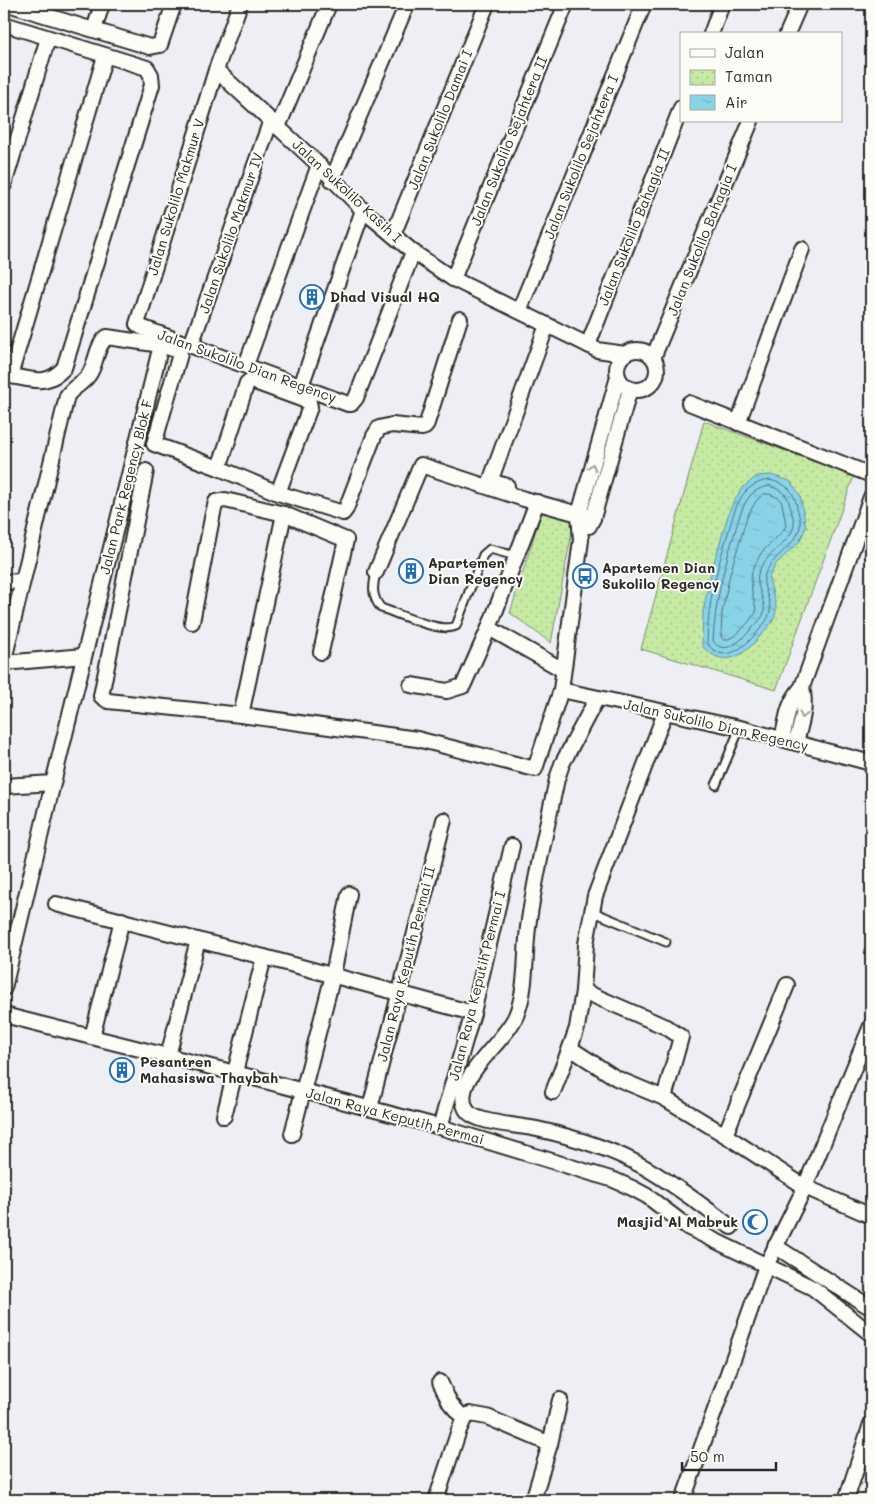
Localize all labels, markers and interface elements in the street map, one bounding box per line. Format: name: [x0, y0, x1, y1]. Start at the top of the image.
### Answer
legend: [680, 32, 842, 122]
text: Jalan: [725, 42, 764, 62]
street label: Jalan Sukolilo Damai I: [403, 47, 476, 193]
street label: Jalan Sukolilo Sejahtera II: [466, 53, 551, 228]
text: Taman: [725, 66, 772, 86]
street label: Jalan Sukolilo Sejahtera I: [539, 72, 622, 242]
text: Air: [725, 92, 748, 112]
street label: Jalan Sukolilo Makmur V: [143, 116, 208, 278]
street label: Jalan Sukolilo Kasih I: [289, 135, 406, 246]
street label: Jalan Sukolilo Bahagia II: [593, 145, 674, 308]
street label: Jalan Sukolilo Makmur IV: [194, 150, 267, 316]
street label: Jalan Sukolilo Bahagia I: [662, 161, 741, 318]
building icon: Dhad Visual HQ: [299, 284, 325, 310]
place label: Dhad Visual HQ: [330, 287, 440, 306]
street label: Jalan Sukolilo Dian Regency: [155, 324, 339, 407]
street label: Jalan Park Regency Blok F: [95, 397, 156, 576]
one-way arrow: [587, 463, 597, 471]
place label: Apartemen Dian Regency: [428, 553, 524, 588]
building icon: Apartemen Dian Regency: [398, 558, 424, 584]
place label: Apartemen Dian Sukolilo Regency: [602, 558, 720, 593]
bus stop icon: Apartemen Dian Sukolilo Regency: [572, 563, 598, 589]
street label: Jalan Sukolilo Dian Regency: [622, 694, 810, 755]
one-way arrow: [798, 711, 809, 719]
street label: Jalan Raya Keputih Permai II: [372, 864, 439, 1063]
street label: Jalan Raya Keputih Permai I: [444, 889, 509, 1082]
place label: Pesantren Mahasiswa Thaybah: [140, 1052, 278, 1087]
building icon: Pesantren Mahasiswa Thaybah: [109, 1057, 135, 1083]
street label: Jalan Raya Keputih Permai: [304, 1083, 486, 1148]
mosque icon: Masjid Al Mabruk: [742, 1209, 768, 1235]
place label: Masjid Al Mabruk: [617, 1212, 738, 1231]
scale bar: [682, 1439, 776, 1471]
text: 50 m: [690, 1446, 725, 1466]

